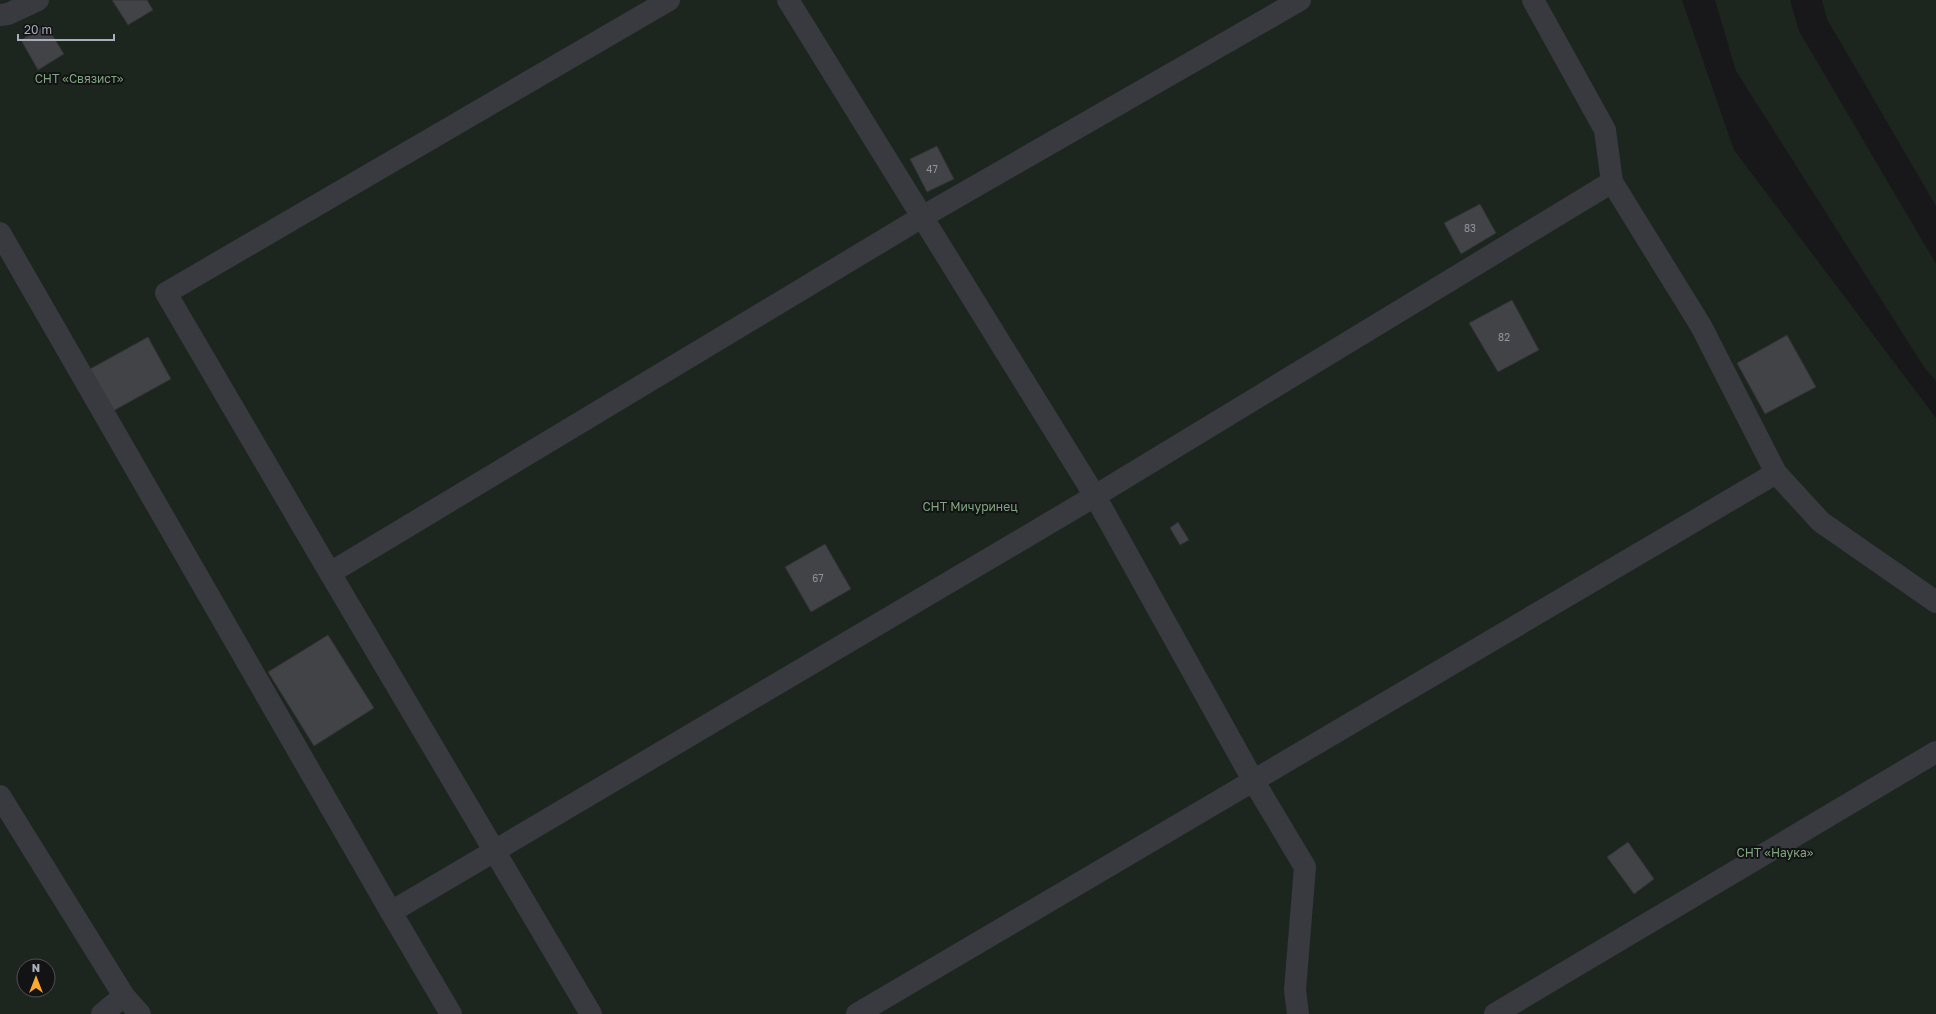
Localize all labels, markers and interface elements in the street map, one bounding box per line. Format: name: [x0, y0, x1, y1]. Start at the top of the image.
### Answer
scale bar: [18, 16, 114, 42]
text: 20 m: [24, 22, 52, 37]
park label: СНТ «Связист»: [35, 71, 124, 86]
house number: 47: [926, 163, 938, 175]
house number: 83: [1464, 222, 1476, 234]
house number: 82: [1498, 331, 1510, 343]
park label: СНТ Мичуринец: [922, 499, 1018, 514]
house number: 67: [812, 572, 824, 584]
park label: СНТ «Наука»: [1737, 845, 1814, 860]
north arrow: [16, 958, 56, 998]
text: N: [32, 961, 40, 974]

